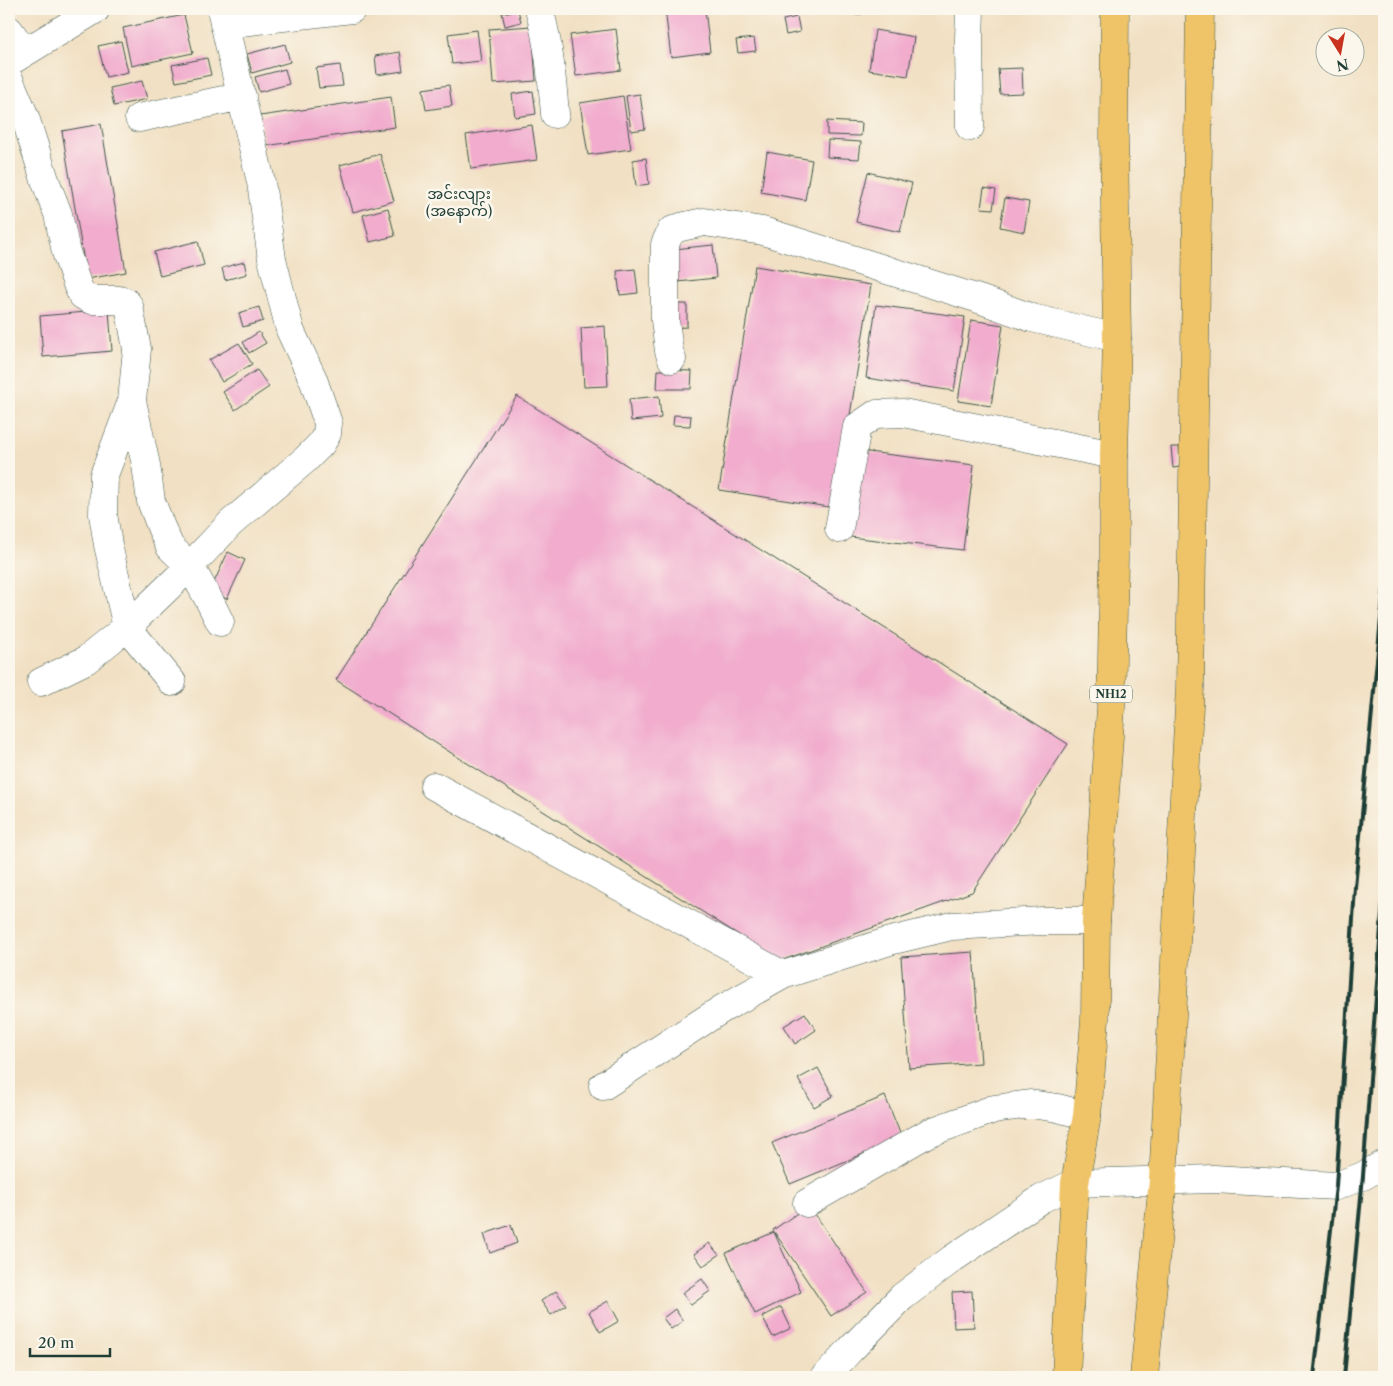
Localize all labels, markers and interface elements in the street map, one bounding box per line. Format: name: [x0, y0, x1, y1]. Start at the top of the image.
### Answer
north arrow: [1316, 28, 1366, 78]
text: N: [1335, 55, 1350, 75]
district label: အင်းလျား (အနောက်): [426, 184, 492, 223]
road number: NH12: [1090, 686, 1132, 702]
scale bar: [30, 1326, 110, 1358]
text: 20 m: [38, 1333, 74, 1352]

